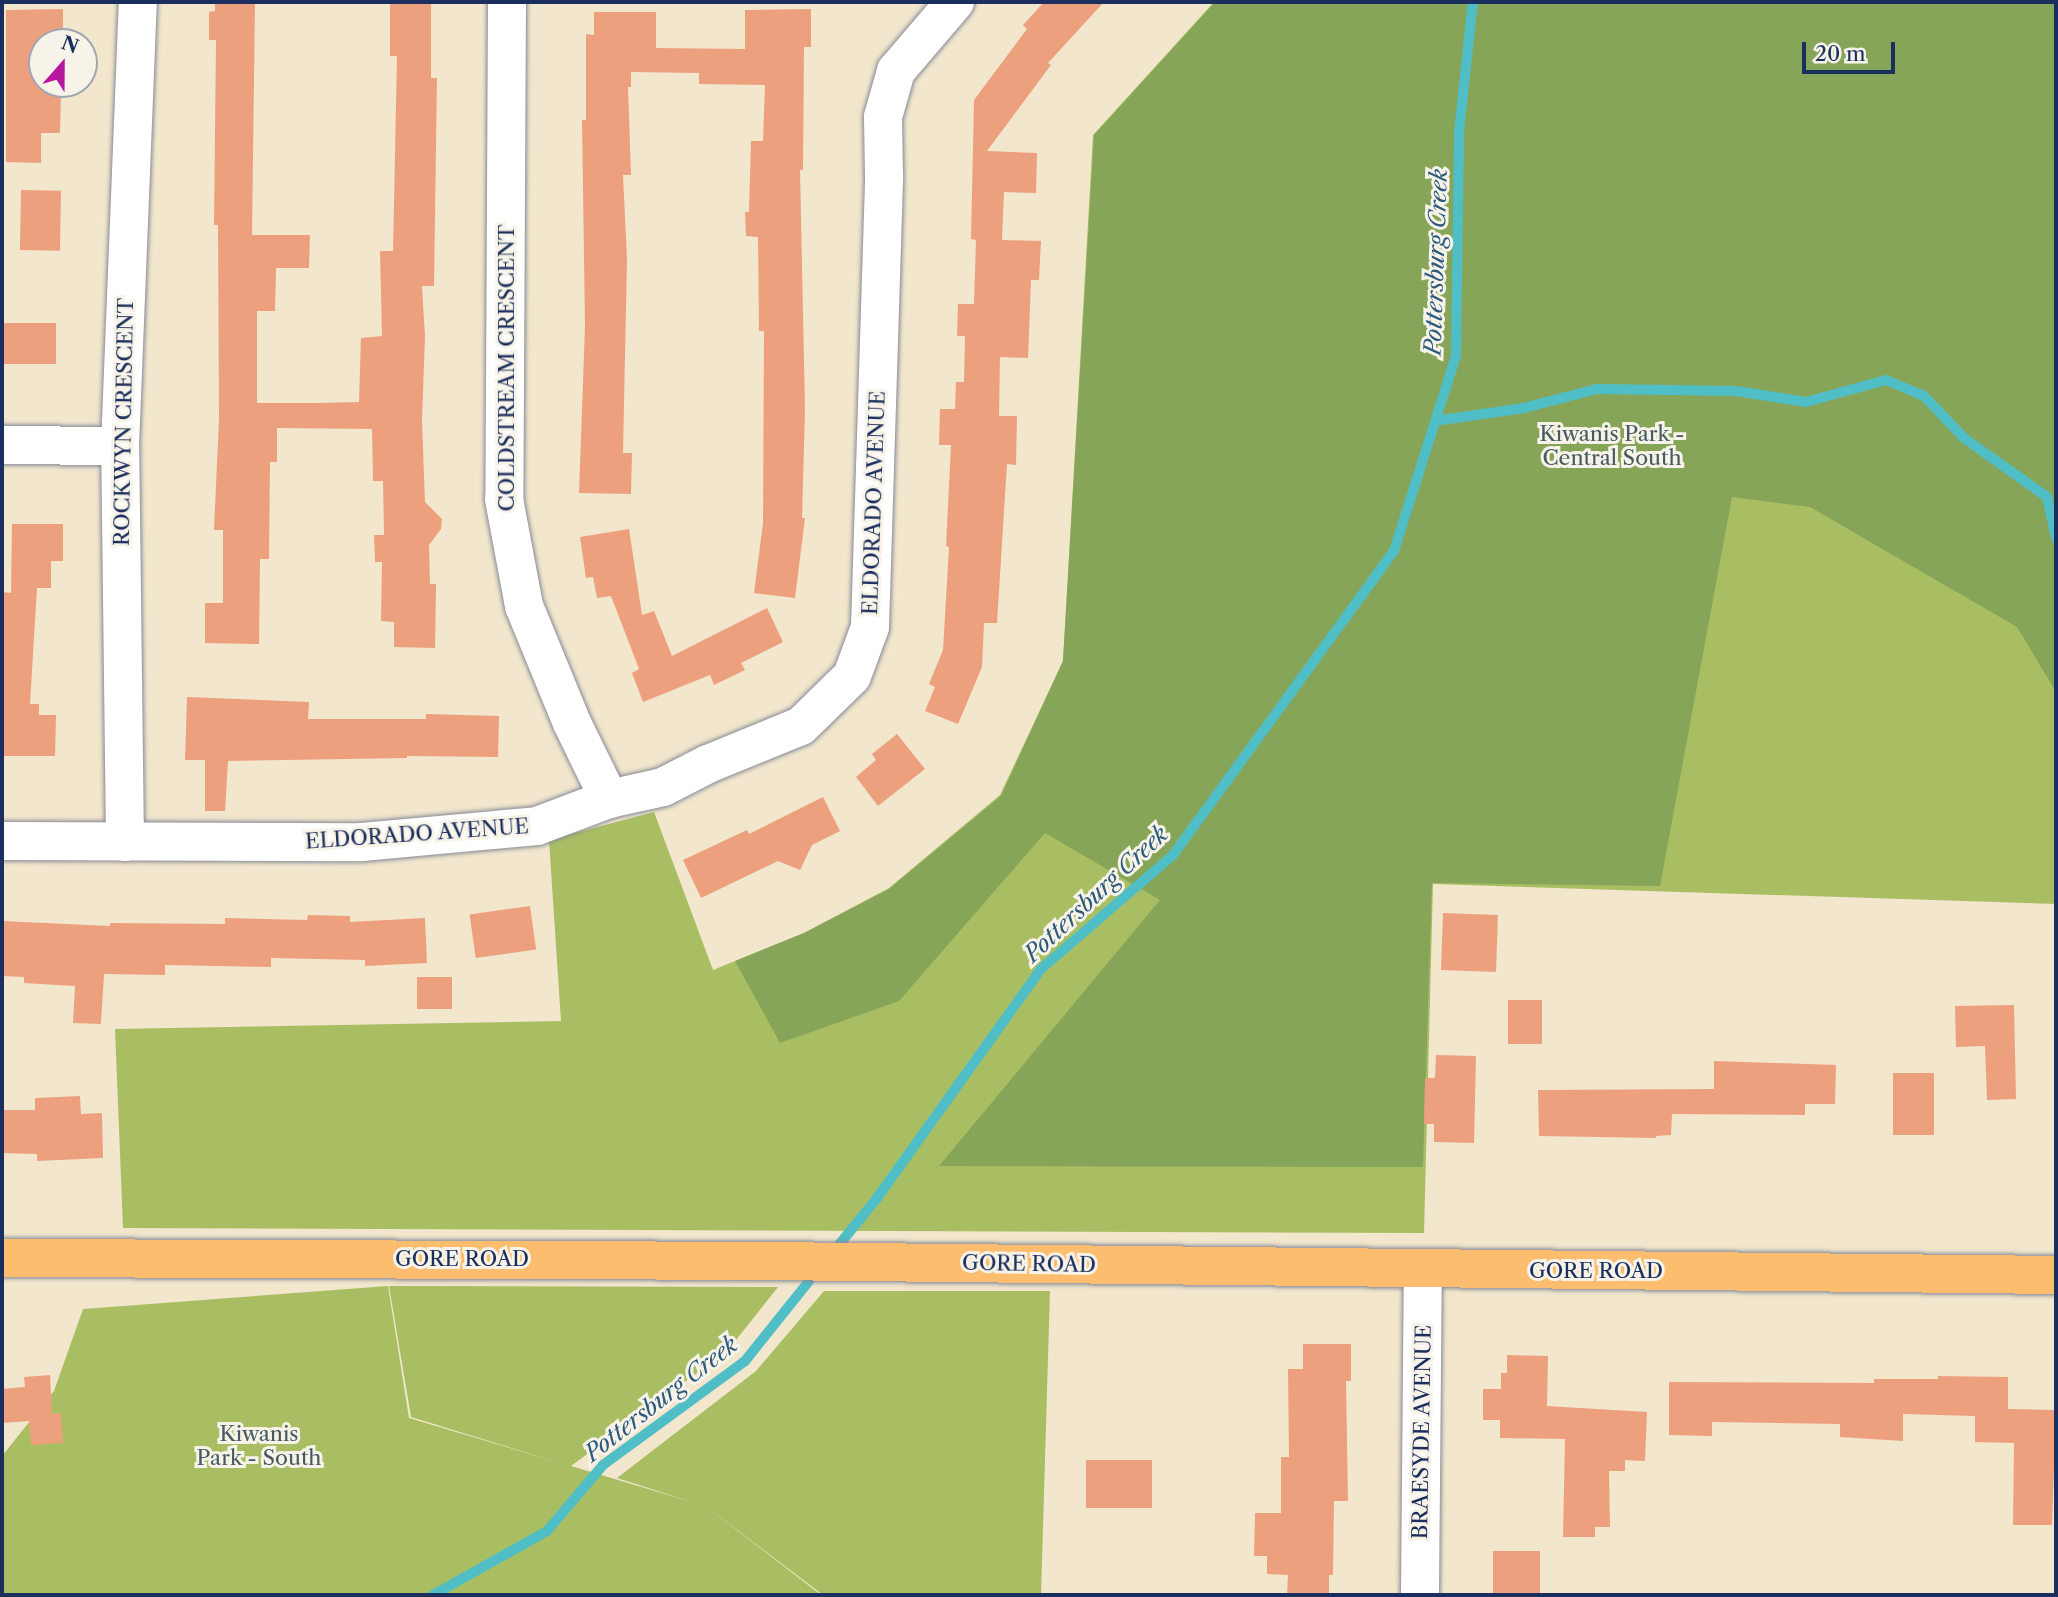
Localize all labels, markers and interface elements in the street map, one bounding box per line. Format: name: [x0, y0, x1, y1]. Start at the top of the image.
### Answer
north arrow: [28, 28, 98, 98]
scale bar: [1806, 28, 1899, 72]
text: N: [58, 31, 82, 58]
text: 20 m: [1815, 41, 1866, 66]
water label: Pottersburg Creek: [1419, 168, 1453, 356]
street label: COLDSTREAM CRESCENT: [494, 224, 520, 512]
street label: ROCKWYN CRESCENT: [109, 298, 139, 546]
street label: ELDORADO AVENUE: [857, 390, 891, 616]
park label: Kiwanis Park - Central South: [1539, 421, 1685, 471]
street label: ELDORADO AVENUE: [304, 814, 530, 854]
water label: Pottersburg Creek: [1018, 820, 1174, 968]
street label: GORE ROAD: [395, 1246, 529, 1272]
street label: GORE ROAD: [962, 1250, 1096, 1278]
street label: GORE ROAD: [1529, 1258, 1663, 1284]
street label: BRAESYDE AVENUE: [1408, 1324, 1436, 1540]
water label: Pottersburg Creek: [579, 1331, 743, 1467]
park label: Kiwanis Park - South: [196, 1421, 322, 1471]

